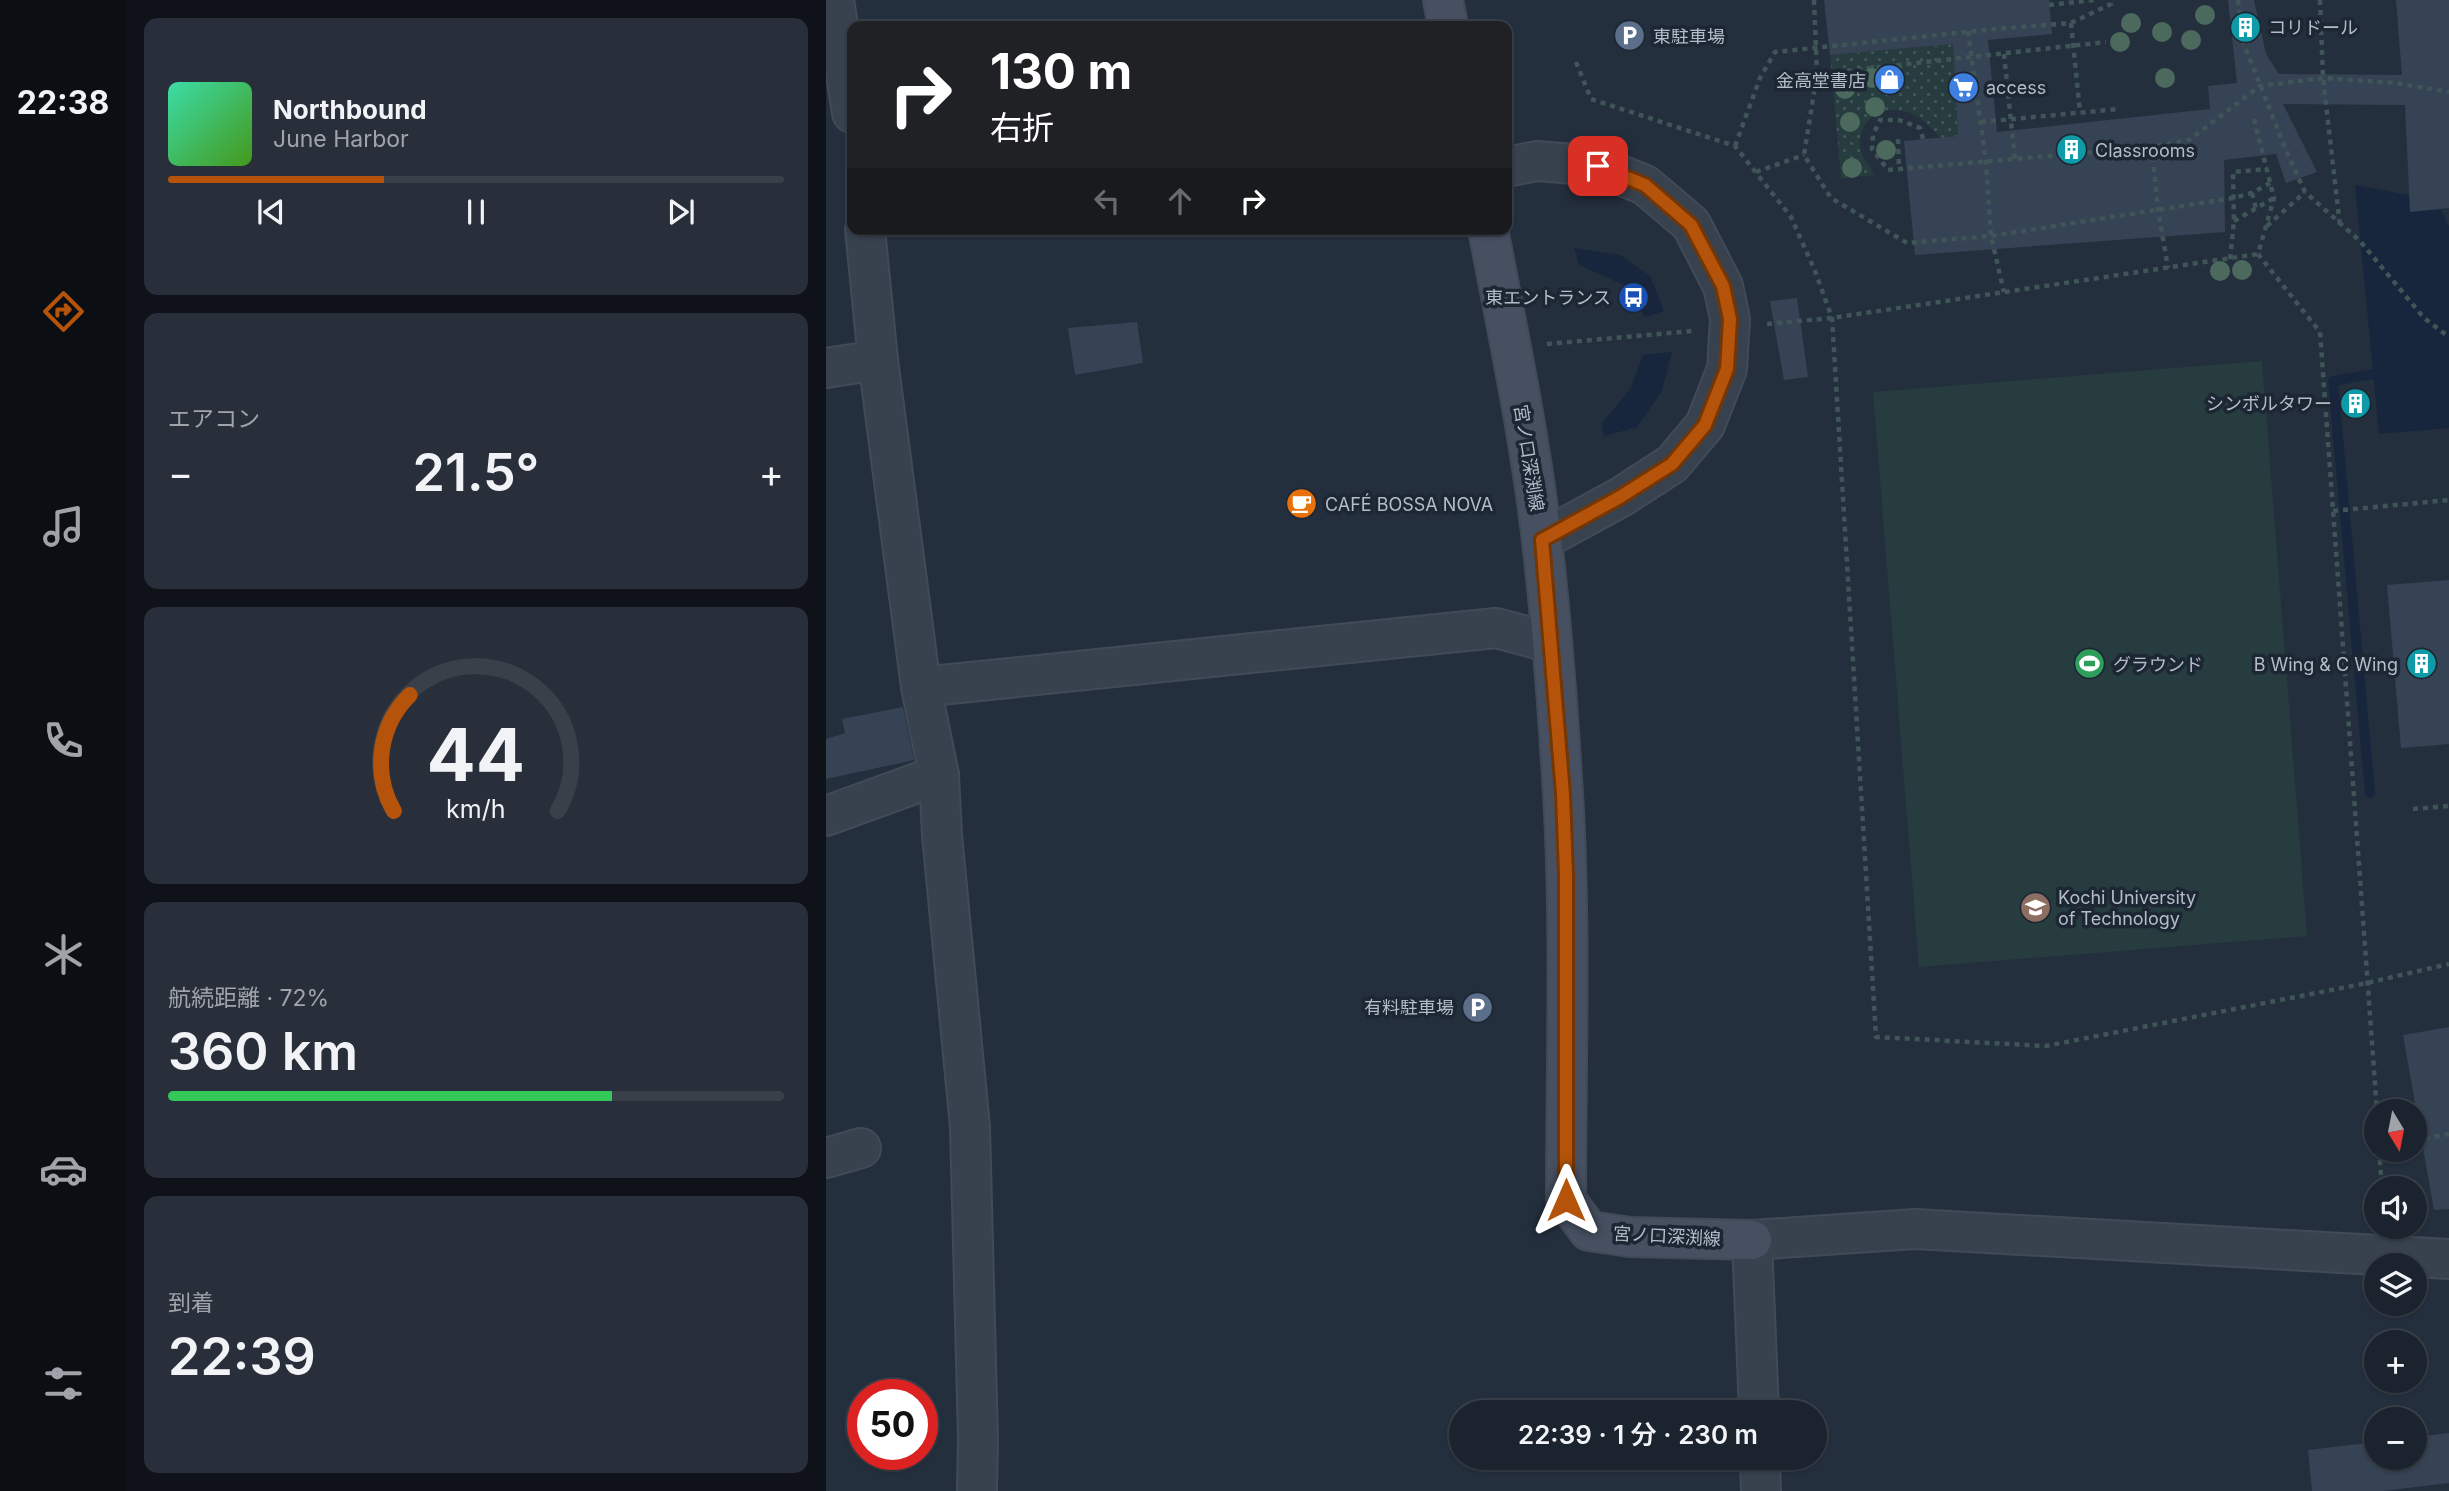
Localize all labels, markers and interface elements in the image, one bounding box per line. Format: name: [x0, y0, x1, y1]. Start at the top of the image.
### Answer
building icon: コリドール: [2228, 10, 2262, 44]
place label: コリドール: [2268, 17, 2358, 38]
parking icon: 東駐車場: [1613, 19, 1647, 53]
place label: 東駐車場: [1653, 26, 1725, 47]
text: 130 m: [990, 42, 1132, 101]
icon: right: [875, 49, 966, 140]
shop icon: 金高堂書店: [1872, 63, 1906, 97]
place label: 金高堂書店: [1776, 70, 1866, 91]
supermarket icon: access: [1946, 70, 1980, 104]
place label: access: [1986, 77, 2046, 98]
text: 22:38: [17, 83, 109, 122]
text: Northbound: [273, 94, 427, 125]
text: 右折: [990, 108, 1054, 147]
text: June Harbor: [273, 125, 409, 153]
building icon: Classrooms: [2055, 133, 2089, 167]
pin: [1568, 136, 1628, 196]
place label: Classrooms: [2095, 140, 2195, 161]
icon: arrive: [1579, 147, 1617, 185]
icon: left: [1088, 182, 1126, 220]
icon: ahead: [1161, 182, 1199, 220]
icon: right: [1234, 182, 1272, 220]
icon: previous: [252, 193, 290, 231]
icon: pause: [457, 193, 495, 231]
icon: next: [662, 193, 700, 231]
bus stop icon: 東エントランス: [1617, 280, 1651, 314]
icon: directions: [39, 287, 88, 336]
place label: 東エントランス: [1485, 287, 1611, 308]
building icon: シンボルタワー: [2338, 386, 2372, 420]
place label: シンボルタワー: [2206, 393, 2332, 414]
street label: 宮ノ口深渕線: [1510, 403, 1548, 513]
text: エアコン: [168, 405, 260, 433]
text: 21.5°: [413, 441, 539, 504]
text: −: [168, 450, 193, 496]
text: +: [759, 450, 784, 496]
cafe icon: CAFÉ BOSSA NOVA: [1285, 487, 1319, 521]
place label: CAFÉ BOSSA NOVA: [1325, 493, 1493, 515]
icon: music: [39, 502, 88, 551]
sports icon: グラウンド: [2073, 647, 2107, 681]
building icon: B Wing & C Wing: [2404, 647, 2438, 681]
place label: グラウンド: [2113, 654, 2203, 675]
place label: B Wing & C Wing: [2254, 654, 2398, 675]
text: 44: [427, 711, 525, 800]
icon: phone: [39, 716, 88, 765]
text: km/h: [446, 794, 506, 824]
place label: Kochi University of Technology: [2058, 887, 2196, 929]
school or university icon: Kochi University of Technology: [2018, 890, 2052, 924]
icon: climate: [39, 930, 88, 979]
text: 航続距離 · 72%: [168, 984, 329, 1012]
parking icon: 有料駐車場: [1460, 990, 1494, 1024]
place label: 有料駐車場: [1364, 997, 1454, 1018]
text: 360 km: [168, 1020, 358, 1083]
north arrow: [2364, 1099, 2427, 1162]
map controls: [2364, 1099, 2427, 1470]
icon: car: [39, 1145, 88, 1194]
position arrow: [1529, 1163, 1603, 1237]
button: sound: [2364, 1176, 2427, 1239]
street label: 宮ノ口深渕線: [1613, 1223, 1721, 1249]
button: layers: [2364, 1253, 2427, 1316]
text: 到着: [168, 1289, 214, 1317]
text: 22:39: [168, 1325, 316, 1388]
button: +: [2364, 1330, 2427, 1393]
icon: filters: [39, 1359, 88, 1408]
speed limit sign: 50: [847, 1379, 938, 1470]
button: −: [2364, 1407, 2427, 1470]
text: 22:39 · 1 分 · 230 m: [1518, 1419, 1758, 1450]

